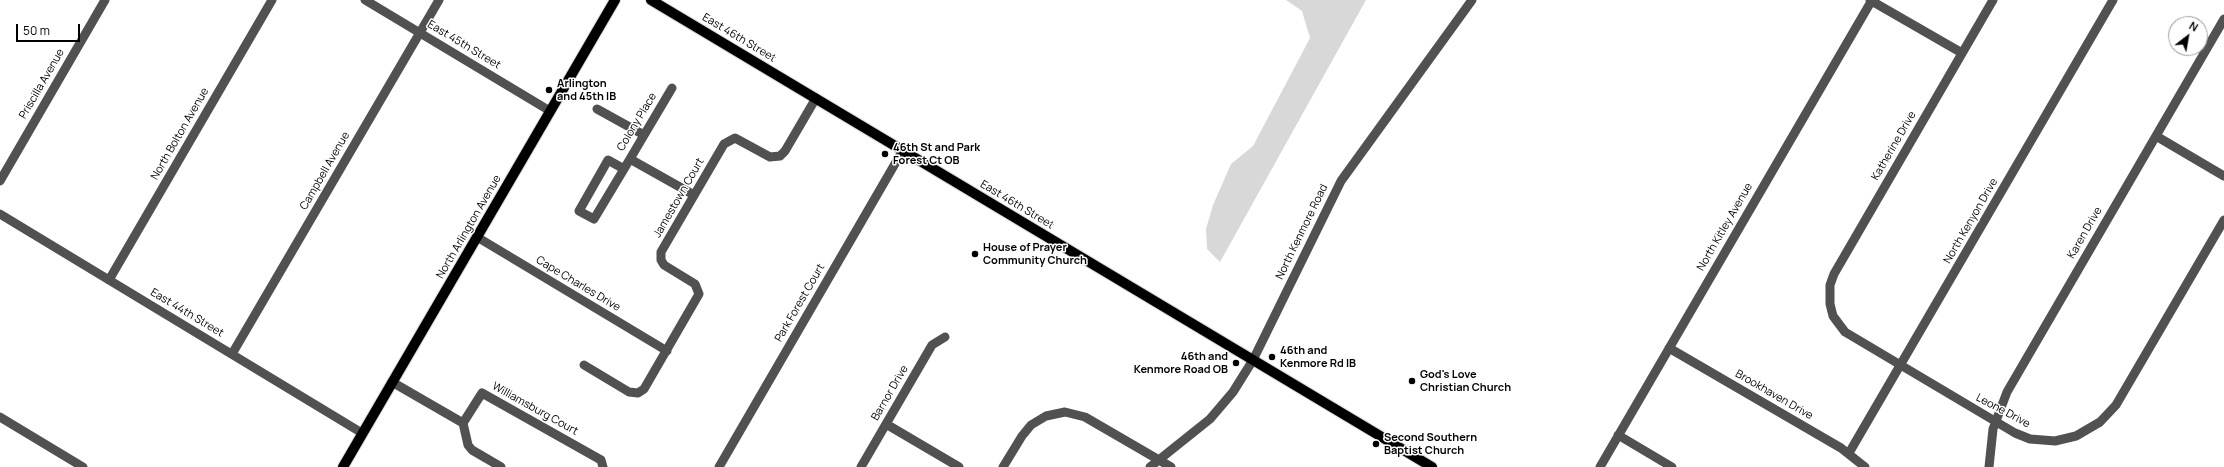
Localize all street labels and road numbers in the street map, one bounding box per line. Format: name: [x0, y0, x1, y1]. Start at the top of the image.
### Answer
street label: East 46th Street: [700, 11, 778, 65]
street label: East 45th Street: [425, 18, 503, 72]
street label: Priscilla Avenue: [17, 47, 67, 121]
street label: North Bolton Avenue: [148, 86, 212, 182]
street label: Colony Place: [614, 91, 660, 153]
street label: Katherine Drive: [1869, 109, 1919, 183]
street label: Campbell Avenue: [297, 130, 353, 212]
street label: Jamestown Court: [651, 156, 707, 240]
street label: North Arlington Avenue: [434, 173, 504, 281]
street label: North Kenyon Drive: [1941, 176, 2001, 266]
street label: East 46th Street: [978, 178, 1056, 232]
street label: North Kitley Avenue: [1694, 181, 1756, 273]
street label: North Kenmore Road: [1273, 182, 1331, 282]
street label: Karen Drive: [2065, 205, 2105, 261]
street label: Cape Charles Drive: [533, 254, 623, 314]
street label: Park Forest Court: [772, 262, 828, 344]
street label: East 44th Street: [148, 286, 226, 340]
street label: Barnor Drive: [869, 363, 911, 423]
street label: Brookhaven Drive: [1733, 367, 1815, 423]
street label: Williamsburg Court: [490, 380, 580, 438]
street label: Leone Drive: [1974, 391, 2032, 431]

